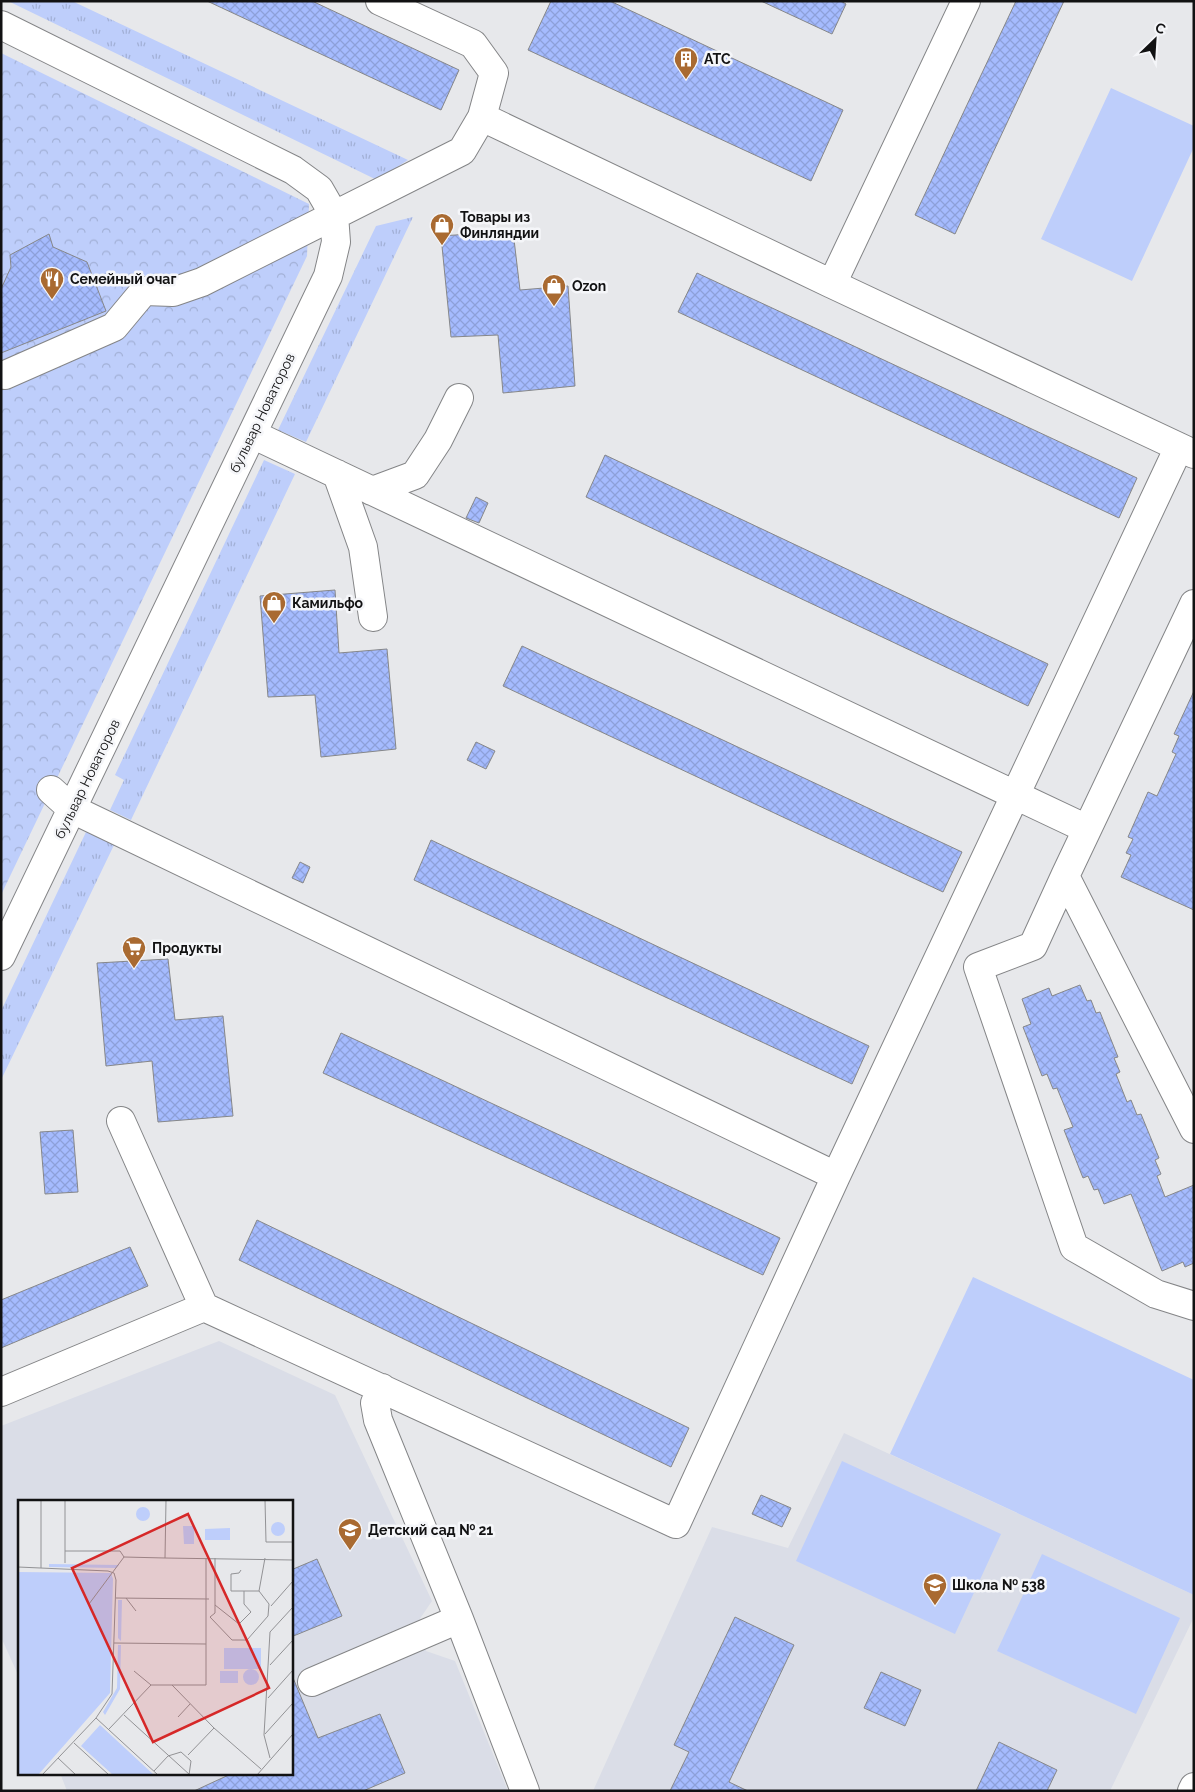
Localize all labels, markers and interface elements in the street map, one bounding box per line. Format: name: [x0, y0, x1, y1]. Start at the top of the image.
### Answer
north arrow: [1130, 15, 1180, 65]
text: С: [1153, 19, 1169, 38]
building icon: АТС: [673, 46, 699, 80]
place label: АТС: [704, 51, 731, 67]
place label: Товары из Финляндии: [460, 209, 539, 241]
shop icon: Товары из Финляндии: [429, 212, 455, 246]
restaurant icon: Семейный очаг: [39, 266, 65, 300]
place label: Семейный очаг: [70, 271, 176, 287]
shop icon: Ozon: [541, 273, 567, 307]
place label: Ozon: [572, 278, 606, 294]
street label: бульвар Новаторов: [226, 351, 298, 475]
shop icon: Камильфо: [261, 590, 287, 624]
place label: Камильфо: [292, 595, 364, 611]
street label: бульвар Новаторов: [51, 717, 123, 841]
supermarket icon: Продукты: [121, 935, 147, 969]
place label: Продукты: [152, 940, 222, 956]
inset map: [18, 1500, 292, 1774]
school or university icon: Детский сад № 21: [337, 1517, 363, 1551]
place label: Детский сад № 21: [368, 1522, 493, 1538]
school or university icon: Школа № 538: [922, 1572, 948, 1606]
place label: Школа № 538: [952, 1577, 1045, 1593]

